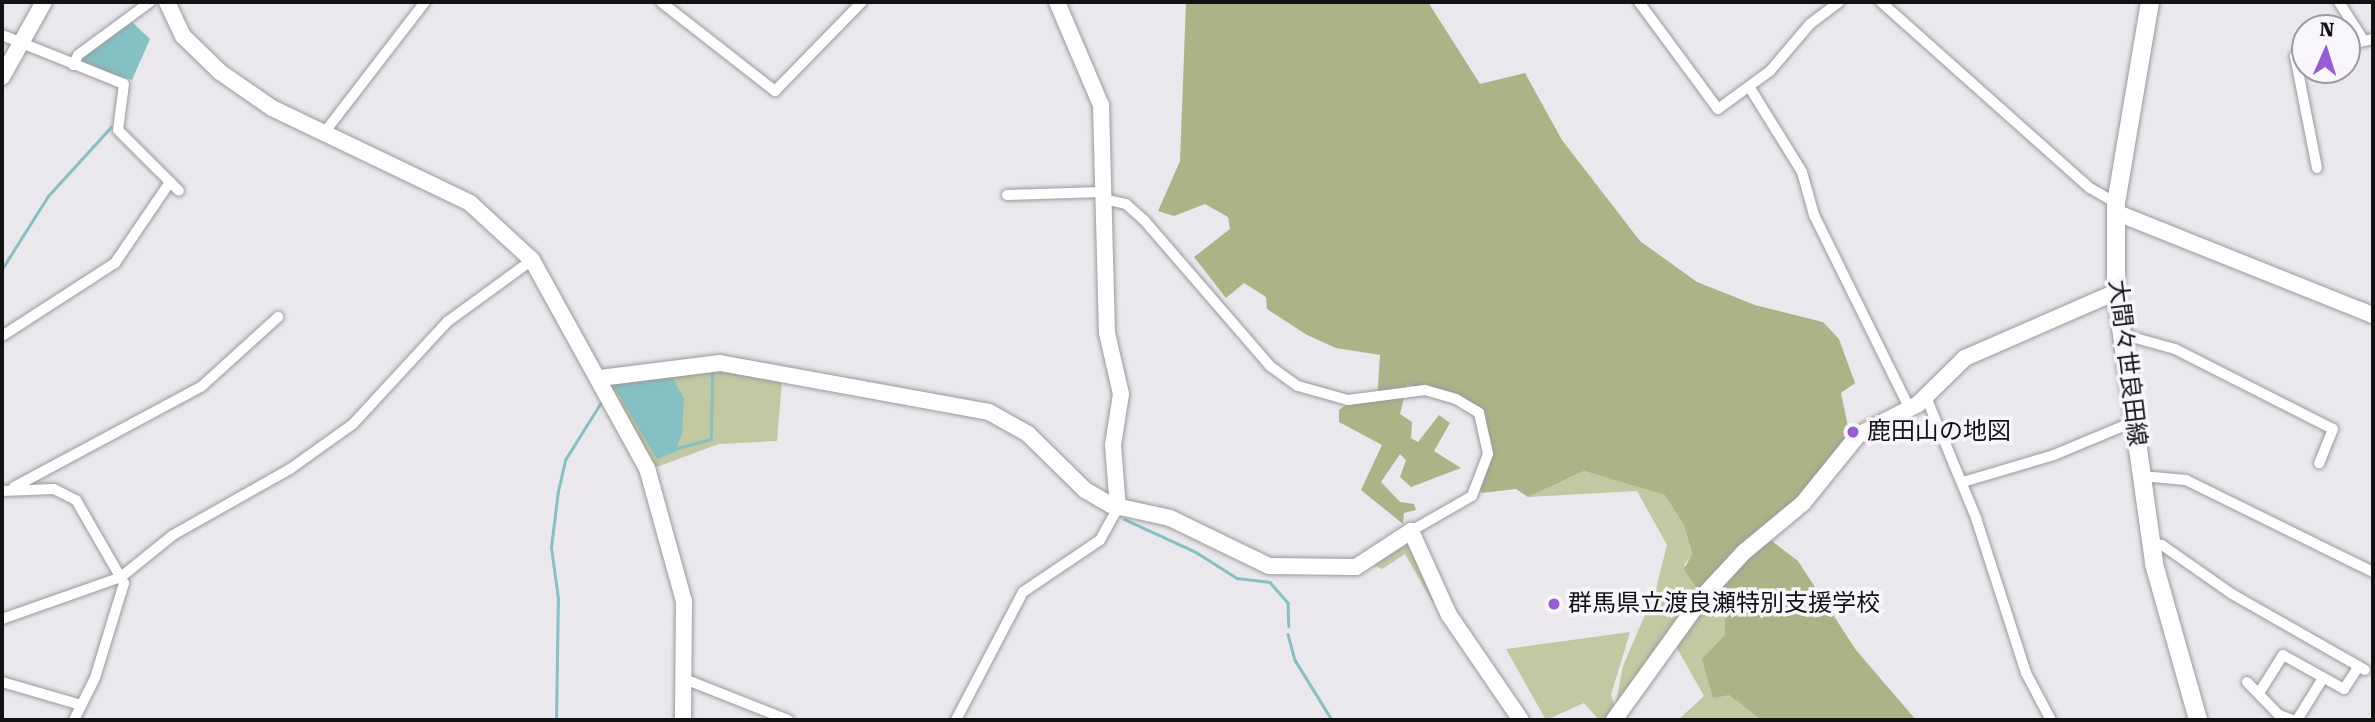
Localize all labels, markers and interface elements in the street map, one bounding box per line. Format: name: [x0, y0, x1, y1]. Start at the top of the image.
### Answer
north arrow: [2291, 14, 2361, 84]
text: N: [2319, 18, 2335, 41]
street label: 大間々世良田線: [2102, 278, 2152, 448]
place label: 鹿田山の地図: [1867, 418, 2011, 446]
marker: 鹿田山の地図: [1845, 424, 1861, 440]
place label: 群馬県立渡良瀬特別支援学校: [1568, 590, 1880, 618]
marker: 群馬県立渡良瀬特別支援学校: [1546, 596, 1562, 612]

